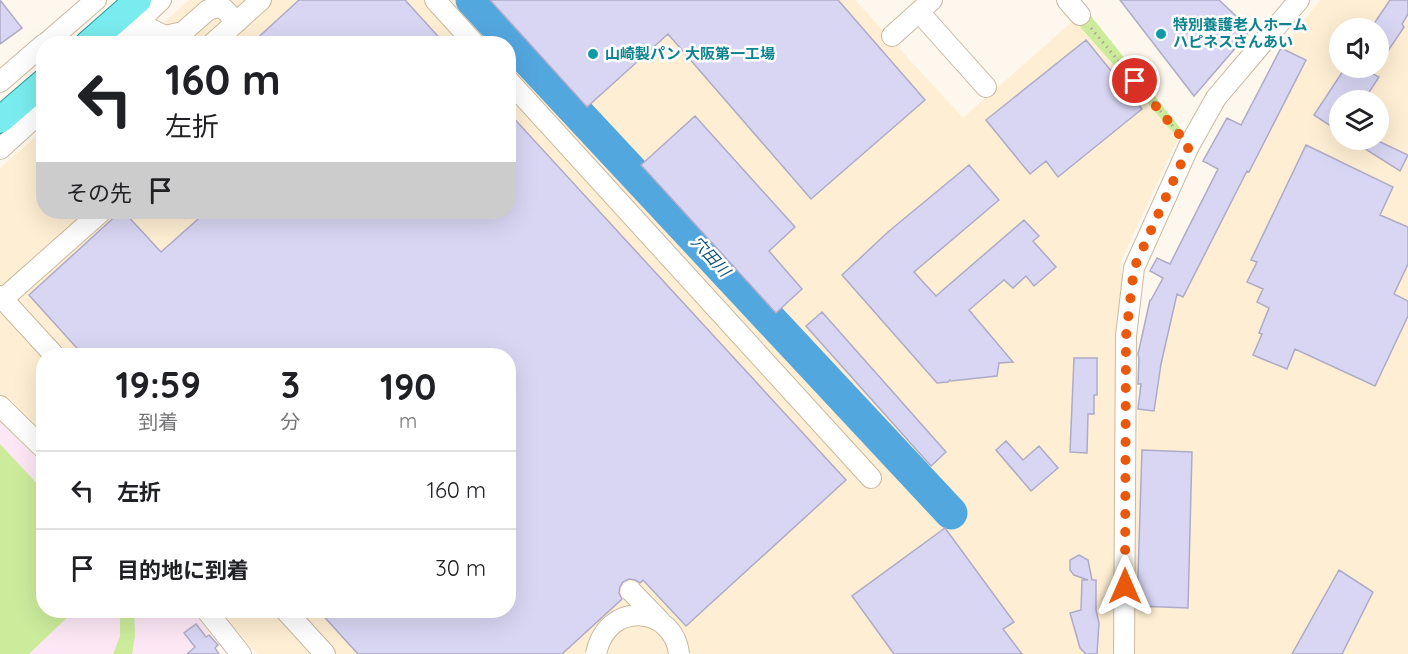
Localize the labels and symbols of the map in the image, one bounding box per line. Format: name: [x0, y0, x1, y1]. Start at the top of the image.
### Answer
place label: 特別養護老人ホーム ハピネスさんあい: [1173, 15, 1308, 51]
marker: 特別養護老人ホーム ハピネスさんあい: [1154, 27, 1168, 41]
place label: 山崎製パン 大阪第一工場: [605, 44, 775, 63]
marker: 山崎製パン 大阪第一工場: [586, 47, 600, 61]
pin: [1109, 55, 1160, 106]
water label: 穴田川: [687, 232, 736, 282]
position arrow: [1093, 554, 1157, 618]

